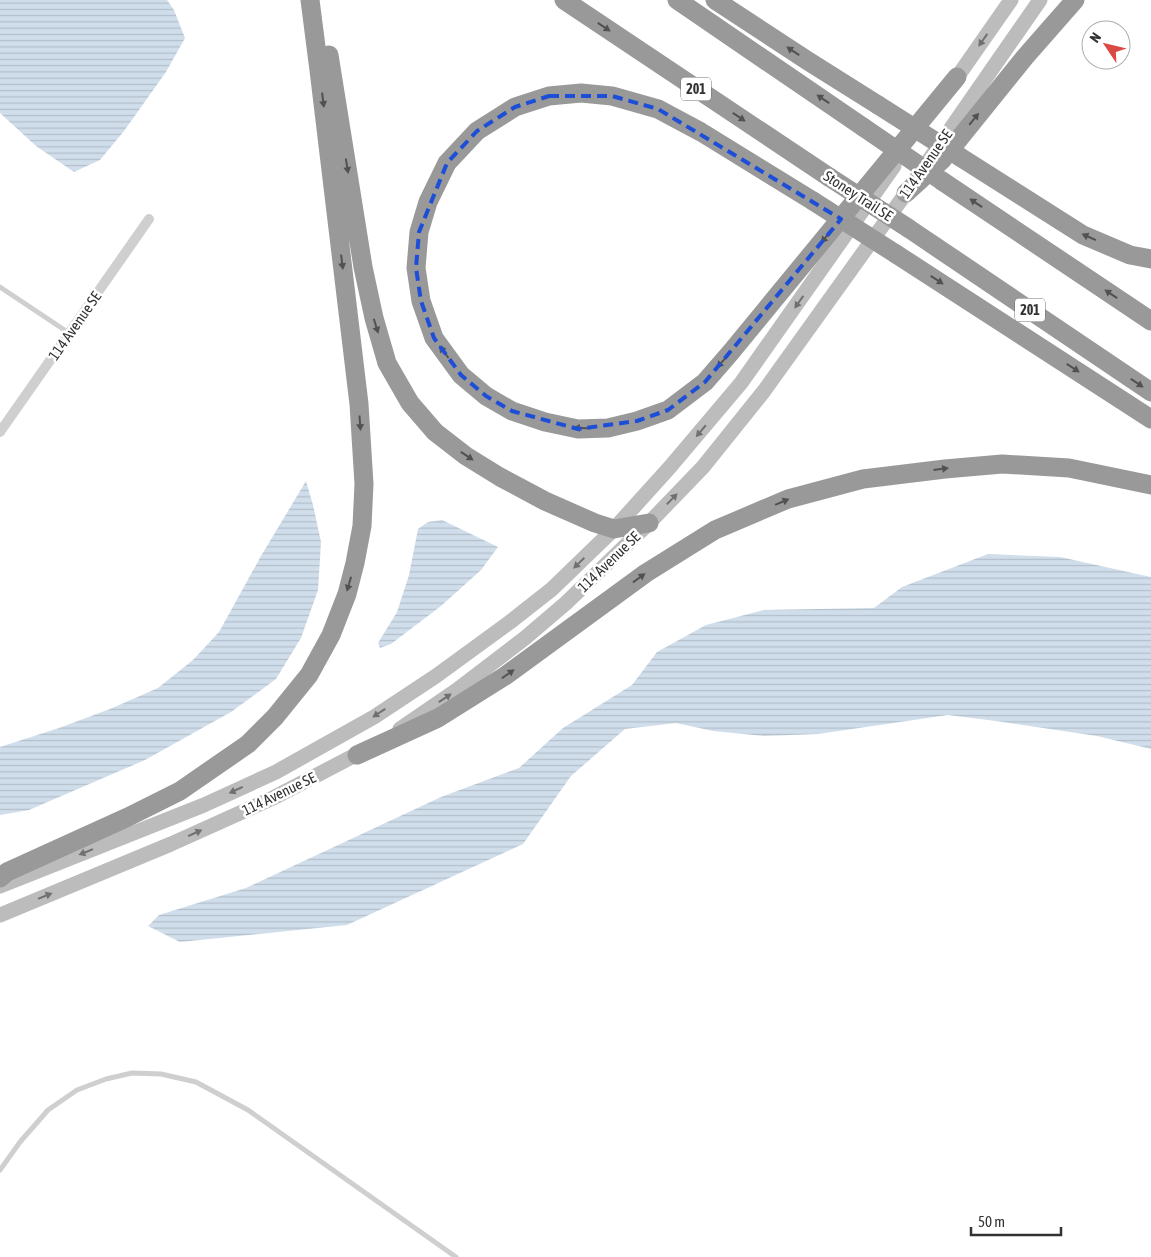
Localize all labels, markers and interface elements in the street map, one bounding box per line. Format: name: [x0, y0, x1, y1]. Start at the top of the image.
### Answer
north arrow: [1081, 20, 1131, 70]
one-way arrow: [597, 22, 611, 32]
text: N: [1086, 30, 1104, 46]
one-way arrow: [978, 33, 988, 47]
one-way arrow: [786, 46, 799, 56]
road number: 201: [681, 78, 711, 100]
one-way arrow: [319, 93, 327, 109]
one-way arrow: [816, 94, 830, 104]
one-way arrow: [732, 113, 746, 122]
one-way arrow: [969, 113, 980, 126]
street label: 114 Avenue SE: [896, 126, 956, 201]
one-way arrow: [344, 159, 352, 175]
street label: Stoney Trail SE: [821, 167, 896, 224]
one-way arrow: [969, 199, 982, 208]
one-way arrow: [821, 230, 832, 243]
one-way arrow: [1082, 233, 1096, 241]
one-way arrow: [338, 254, 346, 270]
one-way arrow: [930, 275, 943, 285]
street label: 114 Avenue SE: [45, 288, 105, 363]
one-way arrow: [1104, 289, 1117, 299]
one-way arrow: [794, 295, 804, 309]
road number: 201: [1015, 298, 1045, 322]
one-way arrow: [373, 319, 381, 334]
one-way arrow: [439, 345, 449, 359]
one-way arrow: [717, 355, 728, 368]
one-way arrow: [1067, 364, 1080, 373]
one-way arrow: [1130, 378, 1144, 388]
one-way arrow: [356, 415, 364, 431]
one-way arrow: [573, 424, 589, 432]
one-way arrow: [695, 424, 706, 437]
one-way arrow: [460, 451, 474, 461]
one-way arrow: [933, 465, 949, 473]
one-way arrow: [666, 493, 678, 505]
one-way arrow: [775, 497, 789, 505]
street label: 114 Avenue SE: [574, 528, 644, 595]
one-way arrow: [573, 557, 585, 569]
one-way arrow: [632, 573, 646, 583]
one-way arrow: [345, 577, 353, 592]
one-way arrow: [501, 669, 514, 679]
one-way arrow: [438, 693, 452, 703]
one-way arrow: [373, 708, 386, 718]
street label: 114 Avenue SE: [239, 768, 319, 819]
one-way arrow: [229, 786, 243, 794]
one-way arrow: [188, 829, 202, 837]
one-way arrow: [78, 848, 93, 856]
one-way arrow: [38, 892, 52, 900]
scale bar: [971, 1204, 1061, 1236]
text: 50 m: [978, 1213, 1005, 1230]

